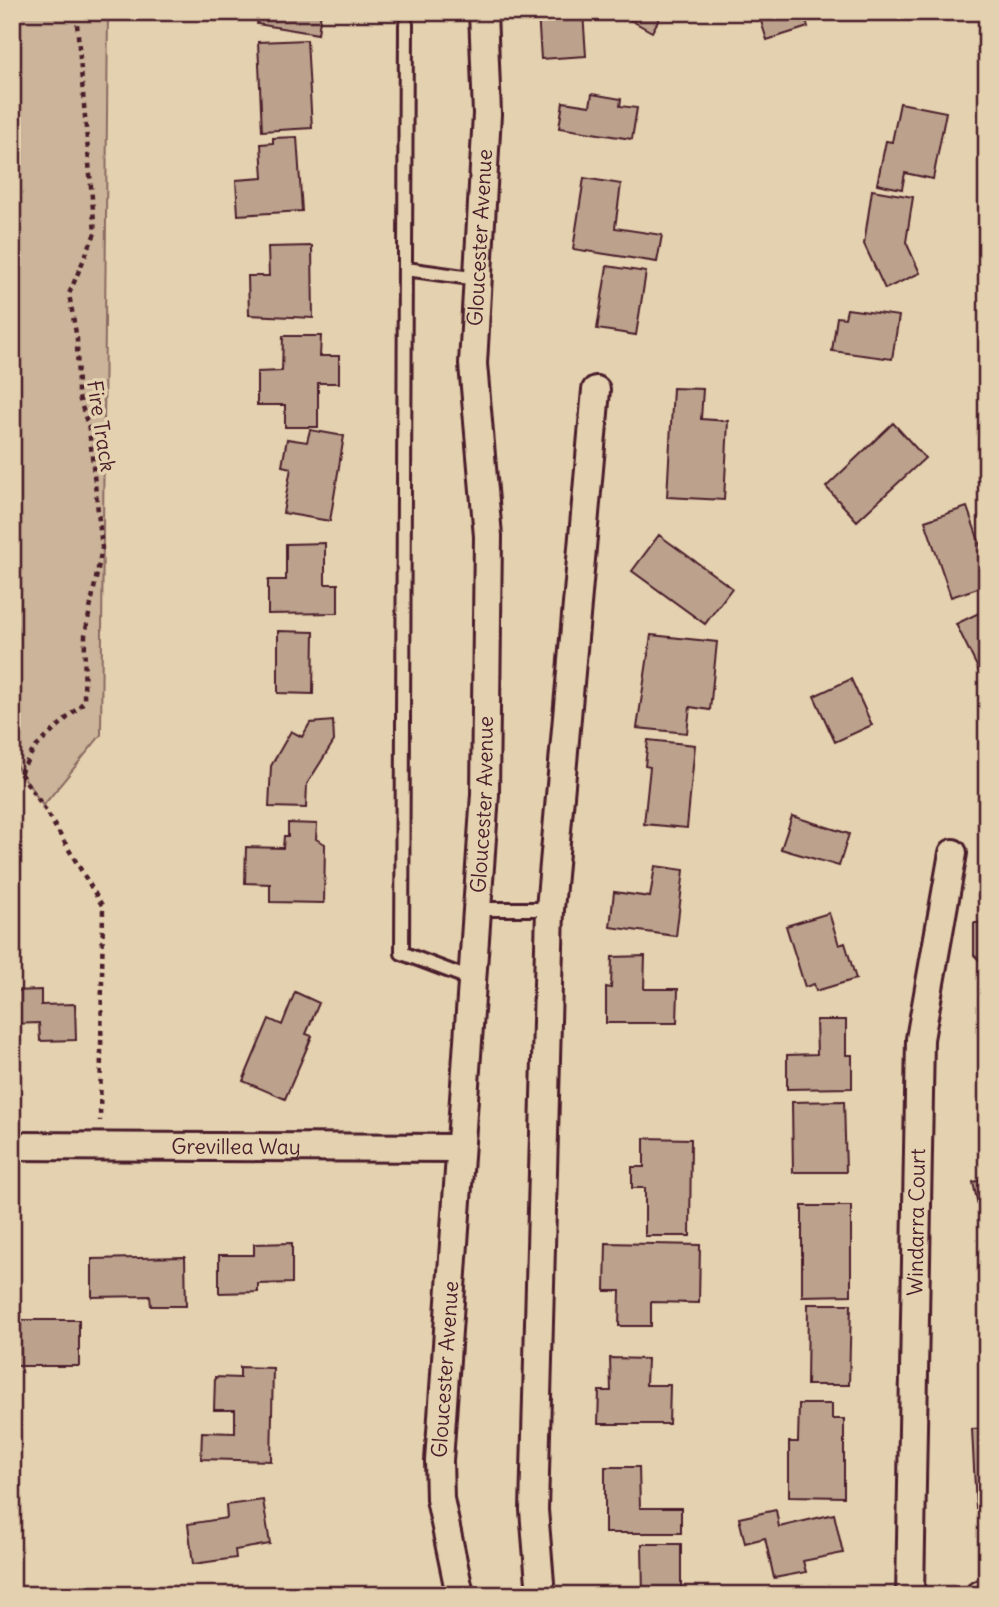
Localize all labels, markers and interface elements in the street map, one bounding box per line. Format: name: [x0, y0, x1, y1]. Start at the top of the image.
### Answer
street label: Gloucester Avenue: [461, 148, 498, 327]
street label: Fire Track: [81, 378, 122, 473]
street label: Gloucester Avenue: [464, 716, 499, 894]
street label: Grevillea Way: [171, 1133, 301, 1160]
street label: Windarra Court: [901, 1148, 931, 1296]
street label: Gloucester Avenue: [425, 1280, 464, 1459]

